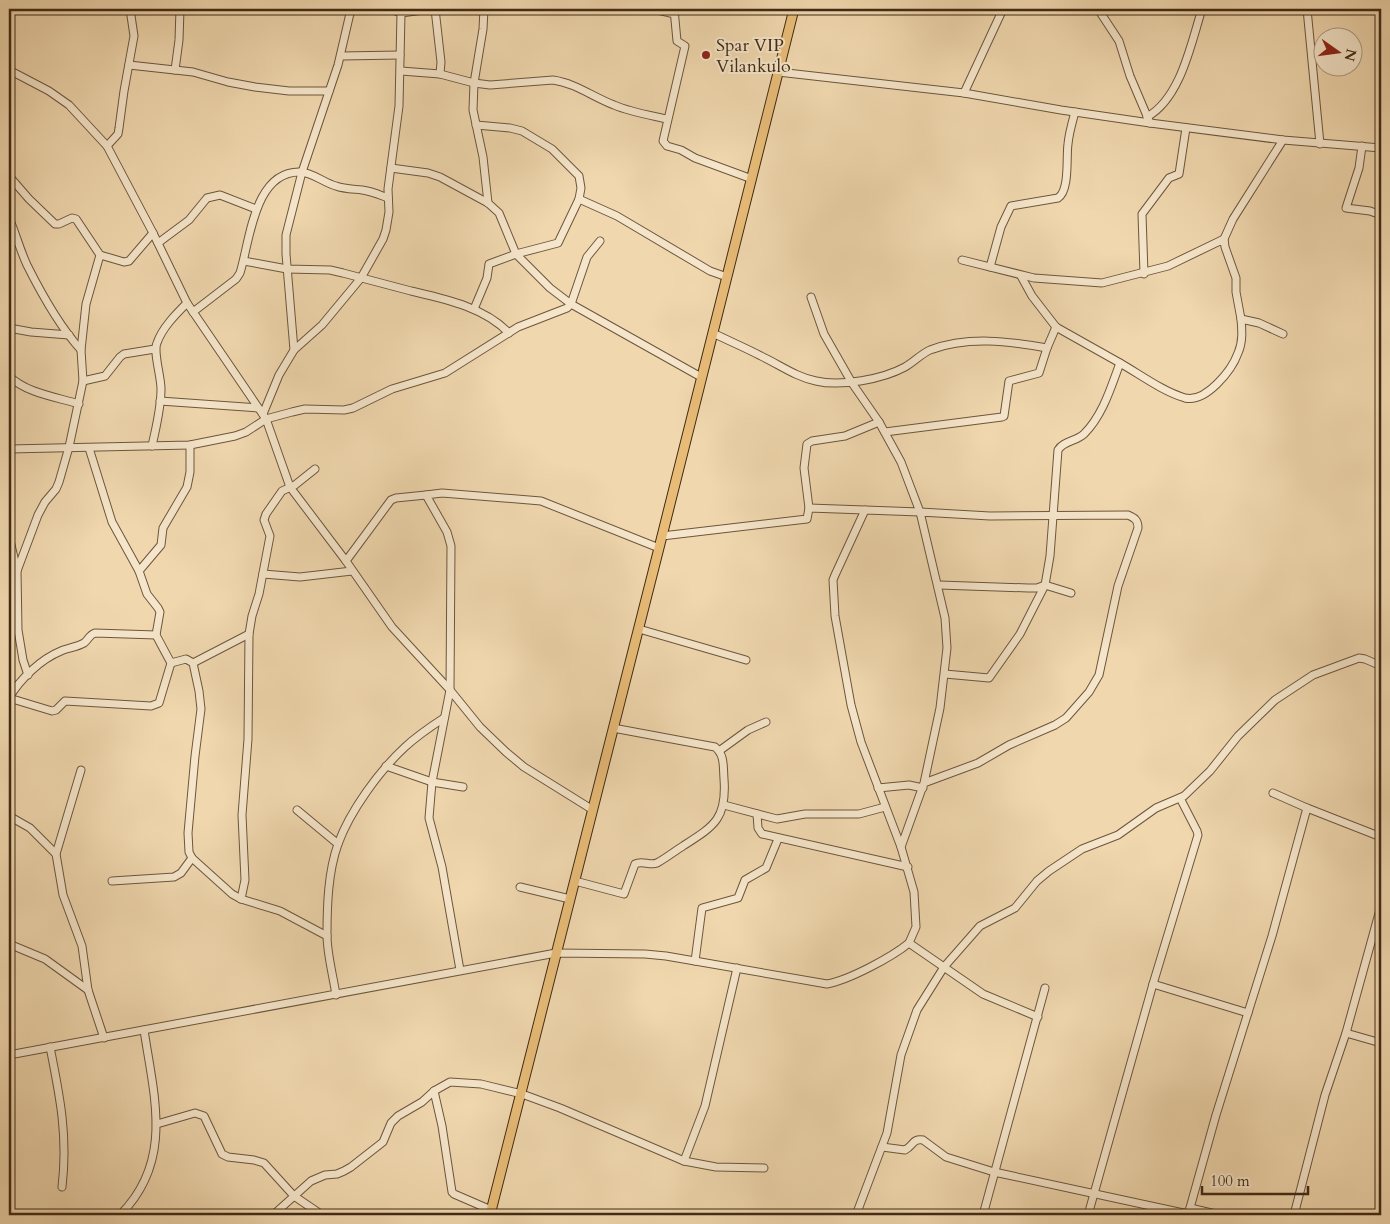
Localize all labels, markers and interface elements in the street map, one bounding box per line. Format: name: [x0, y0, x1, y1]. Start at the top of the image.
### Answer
north arrow: [1312, 28, 1362, 78]
place label: Spar VIP Vilankulo: [716, 33, 791, 79]
text: N: [1339, 47, 1361, 63]
marker: Spar VIP Vilankulo: [700, 49, 712, 61]
scale bar: [1202, 1164, 1309, 1196]
text: 100 m: [1210, 1171, 1250, 1191]

